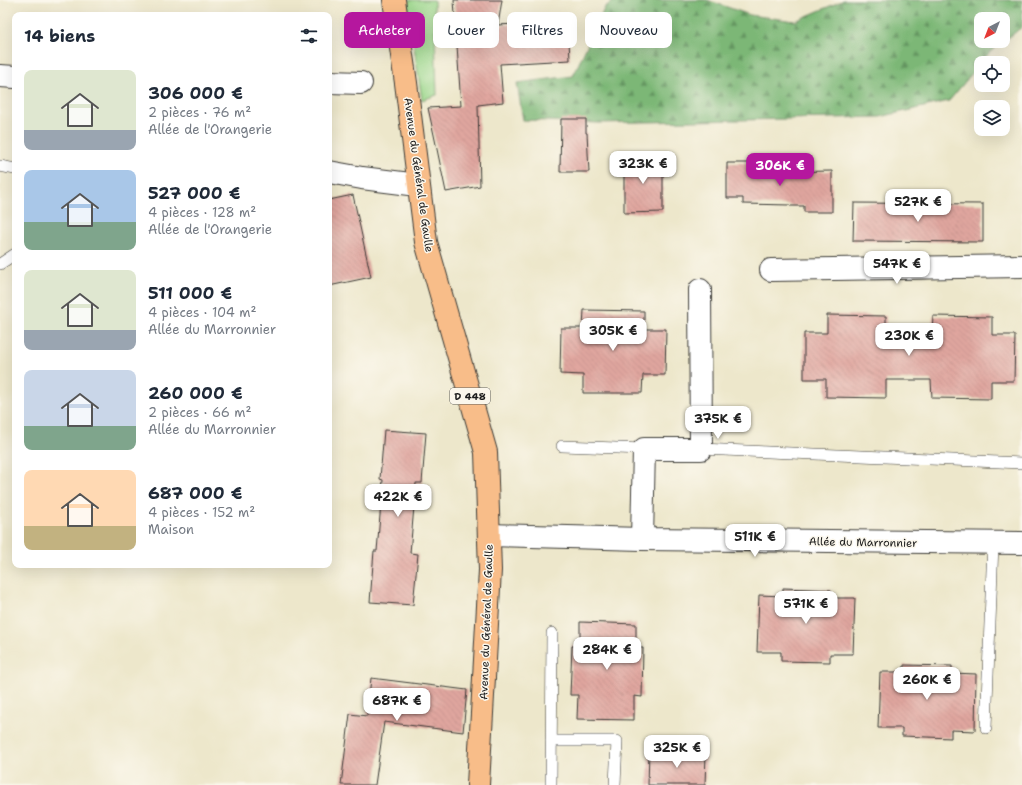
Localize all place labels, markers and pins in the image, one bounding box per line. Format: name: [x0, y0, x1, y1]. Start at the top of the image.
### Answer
pin: 323K €: [610, 151, 676, 185]
pin: 306K €: [747, 153, 813, 187]
pin: 527K €: [885, 189, 951, 223]
pin: 547K €: [864, 251, 930, 285]
pin: 305K €: [580, 318, 646, 352]
pin: 230K €: [876, 323, 942, 357]
pin: 375K €: [685, 406, 751, 440]
pin: 422K €: [365, 484, 431, 518]
pin: 511K €: [722, 524, 788, 558]
pin: 571K €: [773, 591, 839, 625]
pin: 284K €: [574, 637, 640, 671]
pin: 260K €: [894, 667, 960, 701]
pin: 687K €: [364, 688, 430, 722]
pin: 325K €: [644, 735, 710, 769]

